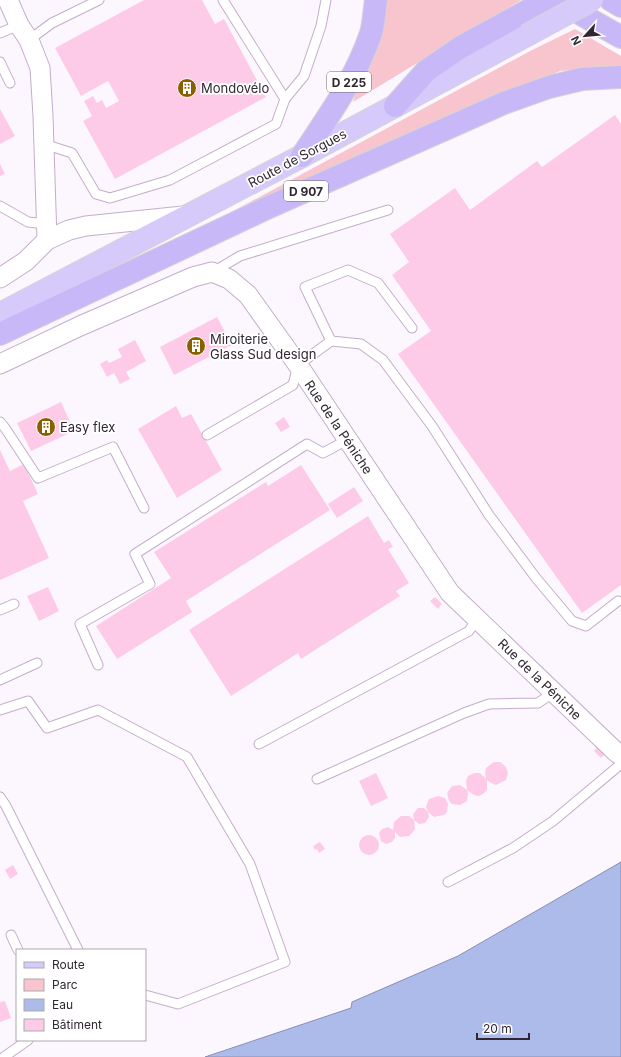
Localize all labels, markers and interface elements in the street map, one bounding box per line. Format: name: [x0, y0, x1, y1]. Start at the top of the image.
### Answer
north arrow: [565, 16, 605, 56]
text: N: [568, 34, 584, 47]
road number: D 225: [327, 72, 371, 92]
building icon: Mondovélo: [176, 77, 198, 99]
place label: Mondovélo: [201, 80, 269, 96]
street label: Route de Sorgues: [245, 125, 349, 191]
road number: D 907: [284, 181, 328, 201]
place label: Miroiterie Glass Sud design: [210, 331, 316, 362]
building icon: Miroiterie Glass Sud design: [185, 335, 207, 357]
street label: Rue de la Péniche: [302, 377, 376, 477]
building icon: Easy flex: [35, 416, 57, 438]
place label: Easy flex: [60, 419, 115, 435]
street label: Rue de la Péniche: [495, 635, 585, 723]
legend: [16, 949, 146, 1041]
text: Route: [52, 957, 85, 972]
text: Parc: [52, 977, 78, 992]
text: Eau: [52, 997, 73, 1012]
scale bar: [477, 1015, 529, 1041]
text: Bâtiment: [52, 1017, 102, 1032]
text: 20 m: [483, 1021, 512, 1036]

